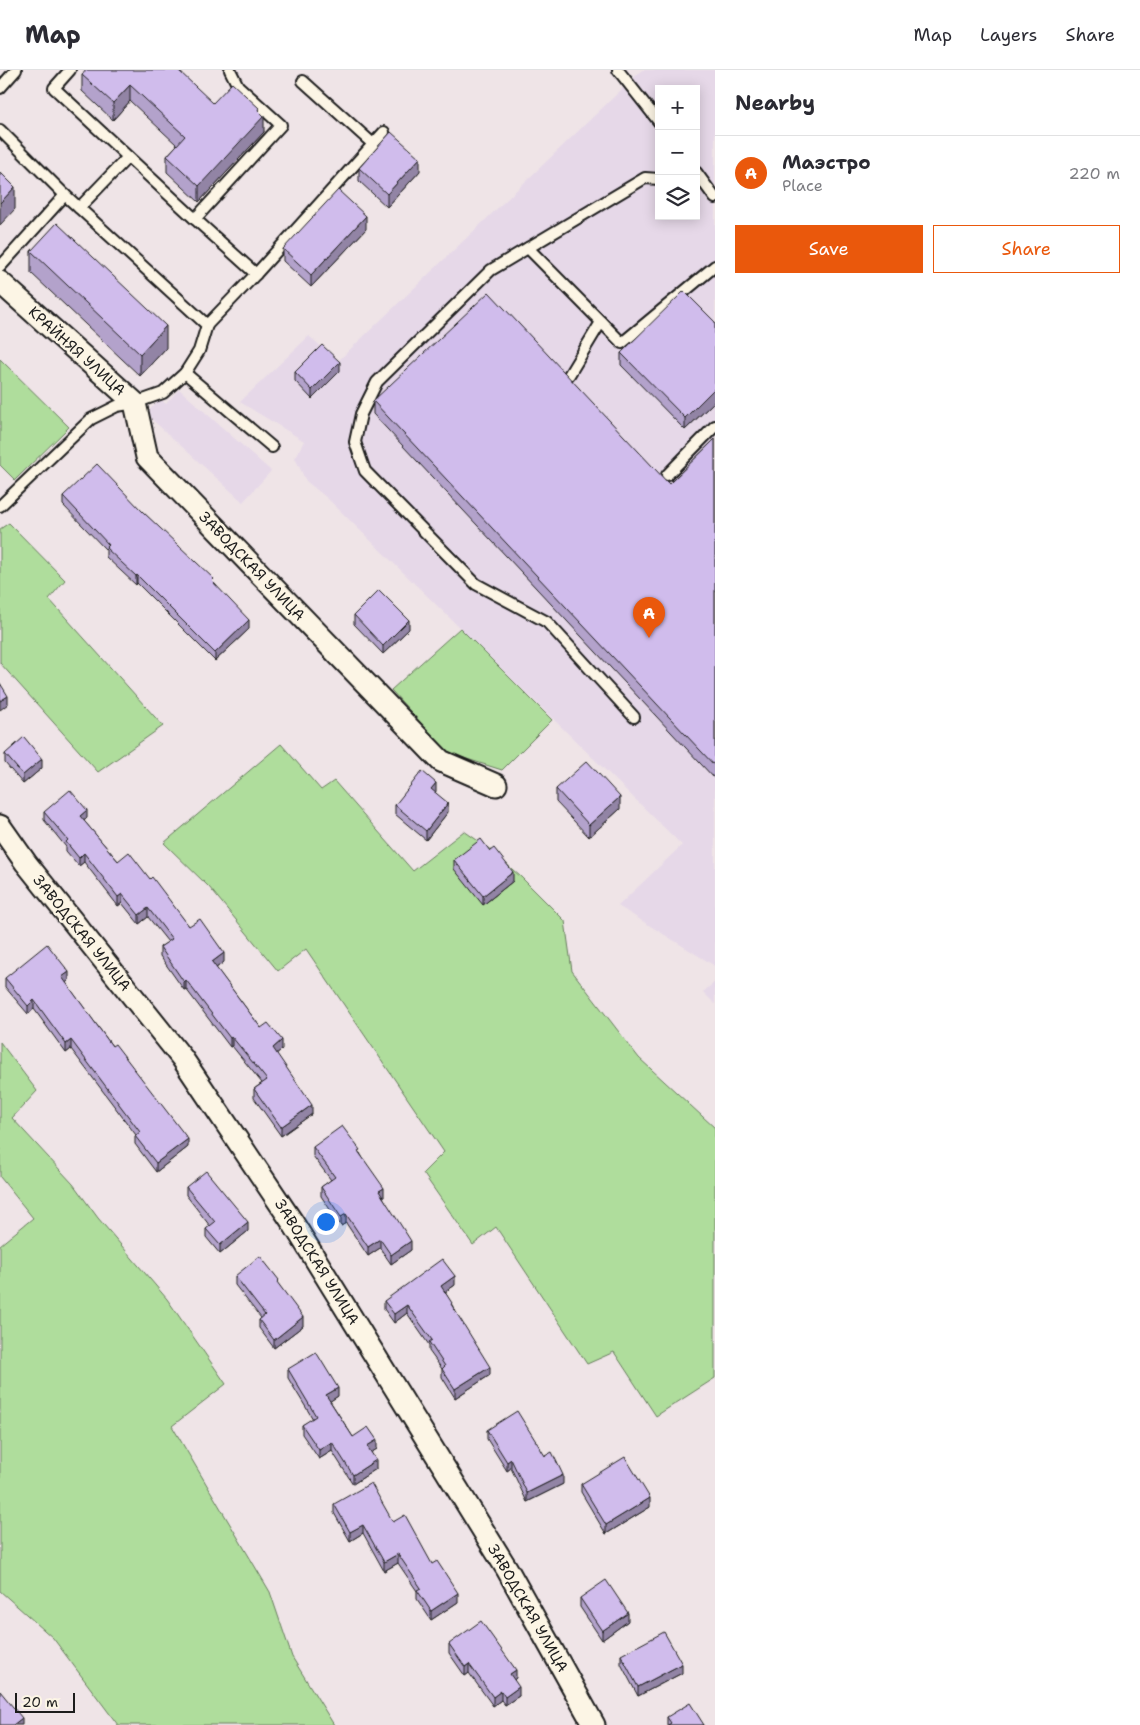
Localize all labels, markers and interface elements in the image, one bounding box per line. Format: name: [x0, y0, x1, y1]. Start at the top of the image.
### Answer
text: Map: [25, 19, 81, 51]
text: Map: [914, 23, 952, 47]
text: Layers: [980, 23, 1037, 47]
text: Share: [1065, 23, 1115, 47]
map controls: [655, 85, 700, 220]
button: +: [655, 85, 700, 130]
text: Nearby: [735, 89, 815, 117]
button: −: [655, 130, 700, 175]
text: Маэстро: [782, 150, 871, 175]
text: A: [745, 163, 757, 184]
text: 220 m: [1068, 163, 1120, 184]
button: layers: [655, 175, 700, 220]
text: Place: [782, 175, 823, 196]
button: Save: [735, 225, 923, 273]
button: Share: [933, 225, 1120, 273]
street label: КРАЙНЯЯ УЛИЦА: [24, 301, 131, 400]
street label: ЗАВОДСКАЯ УЛИЦА: [195, 507, 309, 625]
pin: A: [633, 597, 665, 638]
street label: ЗАВОДСКАЯ УЛИЦА: [29, 871, 135, 996]
street label: ЗАВОДСКАЯ УЛИЦА: [270, 1195, 364, 1329]
your location: [313, 1209, 339, 1235]
street label: ЗАВОДСКАЯ УЛИЦА: [483, 1540, 573, 1676]
scale bar: [15, 1690, 75, 1713]
text: 20 m: [22, 1693, 58, 1711]

